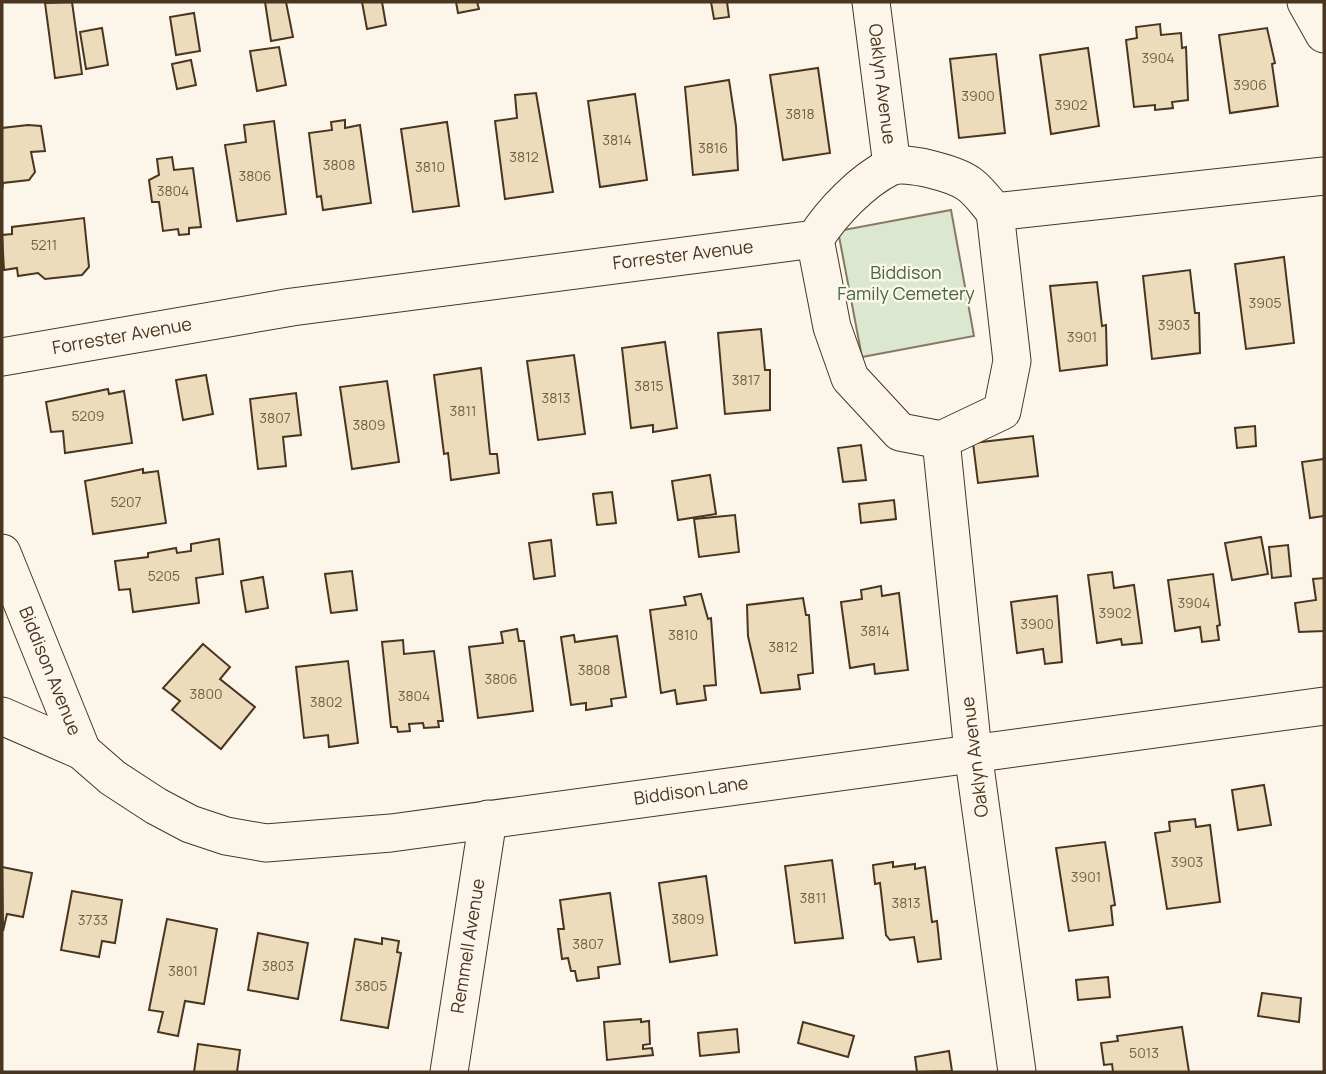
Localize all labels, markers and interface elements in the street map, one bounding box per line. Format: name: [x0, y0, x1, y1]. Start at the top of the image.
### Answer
street label: Oaklyn Avenue: [864, 22, 902, 146]
house number: 3904: [1141, 48, 1175, 67]
house number: 3906: [1233, 75, 1267, 94]
house number: 3900: [961, 86, 995, 105]
house number: 3902: [1055, 95, 1087, 114]
house number: 3818: [785, 104, 815, 123]
house number: 3814: [602, 130, 632, 149]
house number: 3816: [698, 138, 728, 157]
house number: 3812: [509, 147, 539, 166]
house number: 3808: [323, 155, 355, 174]
house number: 3810: [415, 157, 445, 176]
house number: 3806: [238, 166, 272, 185]
house number: 3804: [157, 181, 189, 200]
street label: Forrester Avenue: [611, 233, 754, 275]
house number: 5211: [31, 235, 57, 254]
park label: Biddison Family Cemetery: [837, 260, 975, 305]
house number: 3905: [1248, 293, 1282, 312]
street label: Forrester Avenue: [50, 311, 193, 359]
house number: 3903: [1158, 315, 1190, 334]
house number: 3901: [1067, 327, 1097, 346]
house number: 3817: [732, 370, 760, 389]
house number: 3815: [634, 376, 664, 395]
house number: 3813: [541, 388, 571, 407]
house number: 3811: [450, 401, 476, 420]
house number: 5209: [72, 406, 104, 425]
house number: 3807: [259, 408, 291, 427]
house number: 3809: [352, 415, 386, 434]
house number: 5207: [110, 492, 142, 511]
house number: 5205: [148, 566, 180, 585]
house number: 3904: [1177, 593, 1211, 612]
street label: Biddison Avenue: [14, 603, 88, 739]
house number: 3902: [1099, 603, 1131, 622]
house number: 3900: [1020, 614, 1054, 633]
house number: 3814: [860, 621, 890, 640]
house number: 3810: [668, 625, 698, 644]
house number: 3812: [768, 637, 798, 656]
house number: 3808: [578, 660, 610, 679]
house number: 3806: [484, 669, 518, 688]
house number: 3800: [190, 684, 222, 703]
house number: 3804: [398, 686, 430, 705]
house number: 3802: [310, 692, 342, 711]
street label: Oaklyn Avenue: [955, 695, 993, 819]
street label: Biddison Lane: [632, 770, 750, 810]
house number: 3903: [1171, 852, 1203, 871]
house number: 3901: [1071, 867, 1101, 886]
street label: Remmell Avenue: [445, 877, 490, 1015]
house number: 3811: [800, 888, 826, 907]
house number: 3813: [891, 893, 921, 912]
house number: 3809: [671, 909, 705, 928]
house number: 3733: [78, 910, 108, 929]
house number: 3807: [572, 934, 604, 953]
house number: 3803: [262, 956, 294, 975]
house number: 3801: [168, 961, 198, 980]
house number: 3805: [355, 976, 387, 995]
house number: 5013: [1129, 1043, 1159, 1062]

